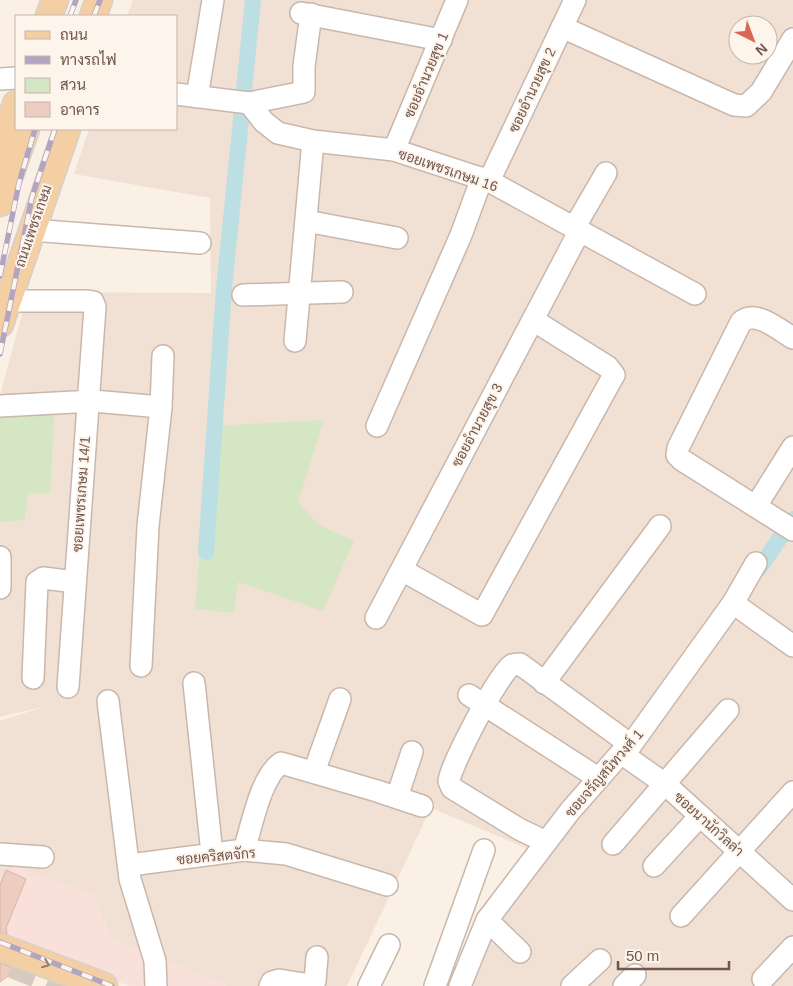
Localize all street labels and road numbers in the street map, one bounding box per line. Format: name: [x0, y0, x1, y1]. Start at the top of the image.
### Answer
street label: ซอยอำนวยสุข 1: [401, 29, 453, 121]
street label: ซอยอำนวยสุข 2: [505, 45, 561, 136]
street label: ซอยเพชรเกษม 16: [396, 145, 500, 195]
street label: ถนนเพชรเกษม: [11, 183, 55, 269]
street label: ซอยอำนวยสุข 3: [448, 380, 508, 470]
street label: ซอยเพชรเกษม 14/1: [69, 435, 93, 552]
street label: ซอยจรัญสนิทวงศ์ 1: [561, 725, 647, 821]
street label: ซอยนานักวิลล่า: [671, 789, 747, 859]
street label: ซอยคริสตจักร: [176, 845, 256, 867]

